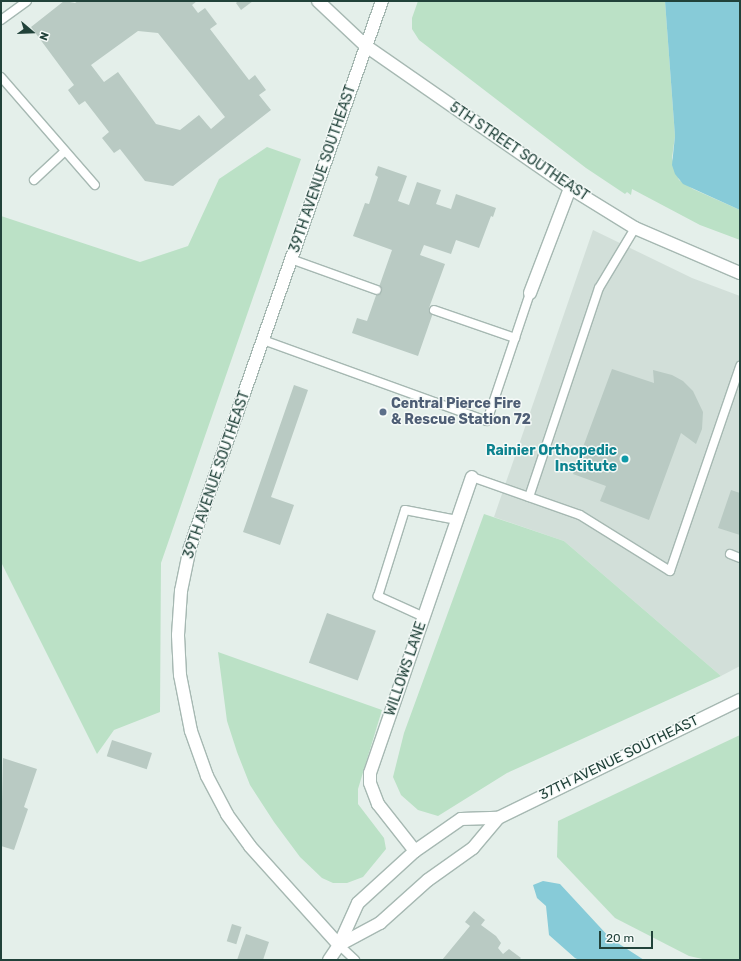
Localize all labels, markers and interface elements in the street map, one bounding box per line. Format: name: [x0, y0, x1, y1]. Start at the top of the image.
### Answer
north arrow: [12, 12, 52, 52]
text: N: [36, 30, 51, 42]
street label: 39TH AVENUE SOUTHEAST: [286, 83, 360, 255]
street label: 5TH STREET SOUTHEAST: [446, 99, 592, 205]
street label: 39TH AVENUE SOUTHEAST: [180, 389, 254, 561]
place label: Central Pierce Fire & Rescue Station 72: [391, 396, 531, 428]
marker: Central Pierce Fire & Rescue Station 72: [378, 407, 388, 417]
place label: Rainier Orthopedic Institute: [486, 443, 617, 476]
marker: Rainier Orthopedic Institute: [620, 454, 630, 464]
street label: WILLOWS LANE: [382, 620, 430, 718]
street label: 37TH AVENUE SOUTHEAST: [536, 712, 702, 804]
scale bar: [601, 923, 655, 949]
text: 20 m: [606, 931, 634, 945]

